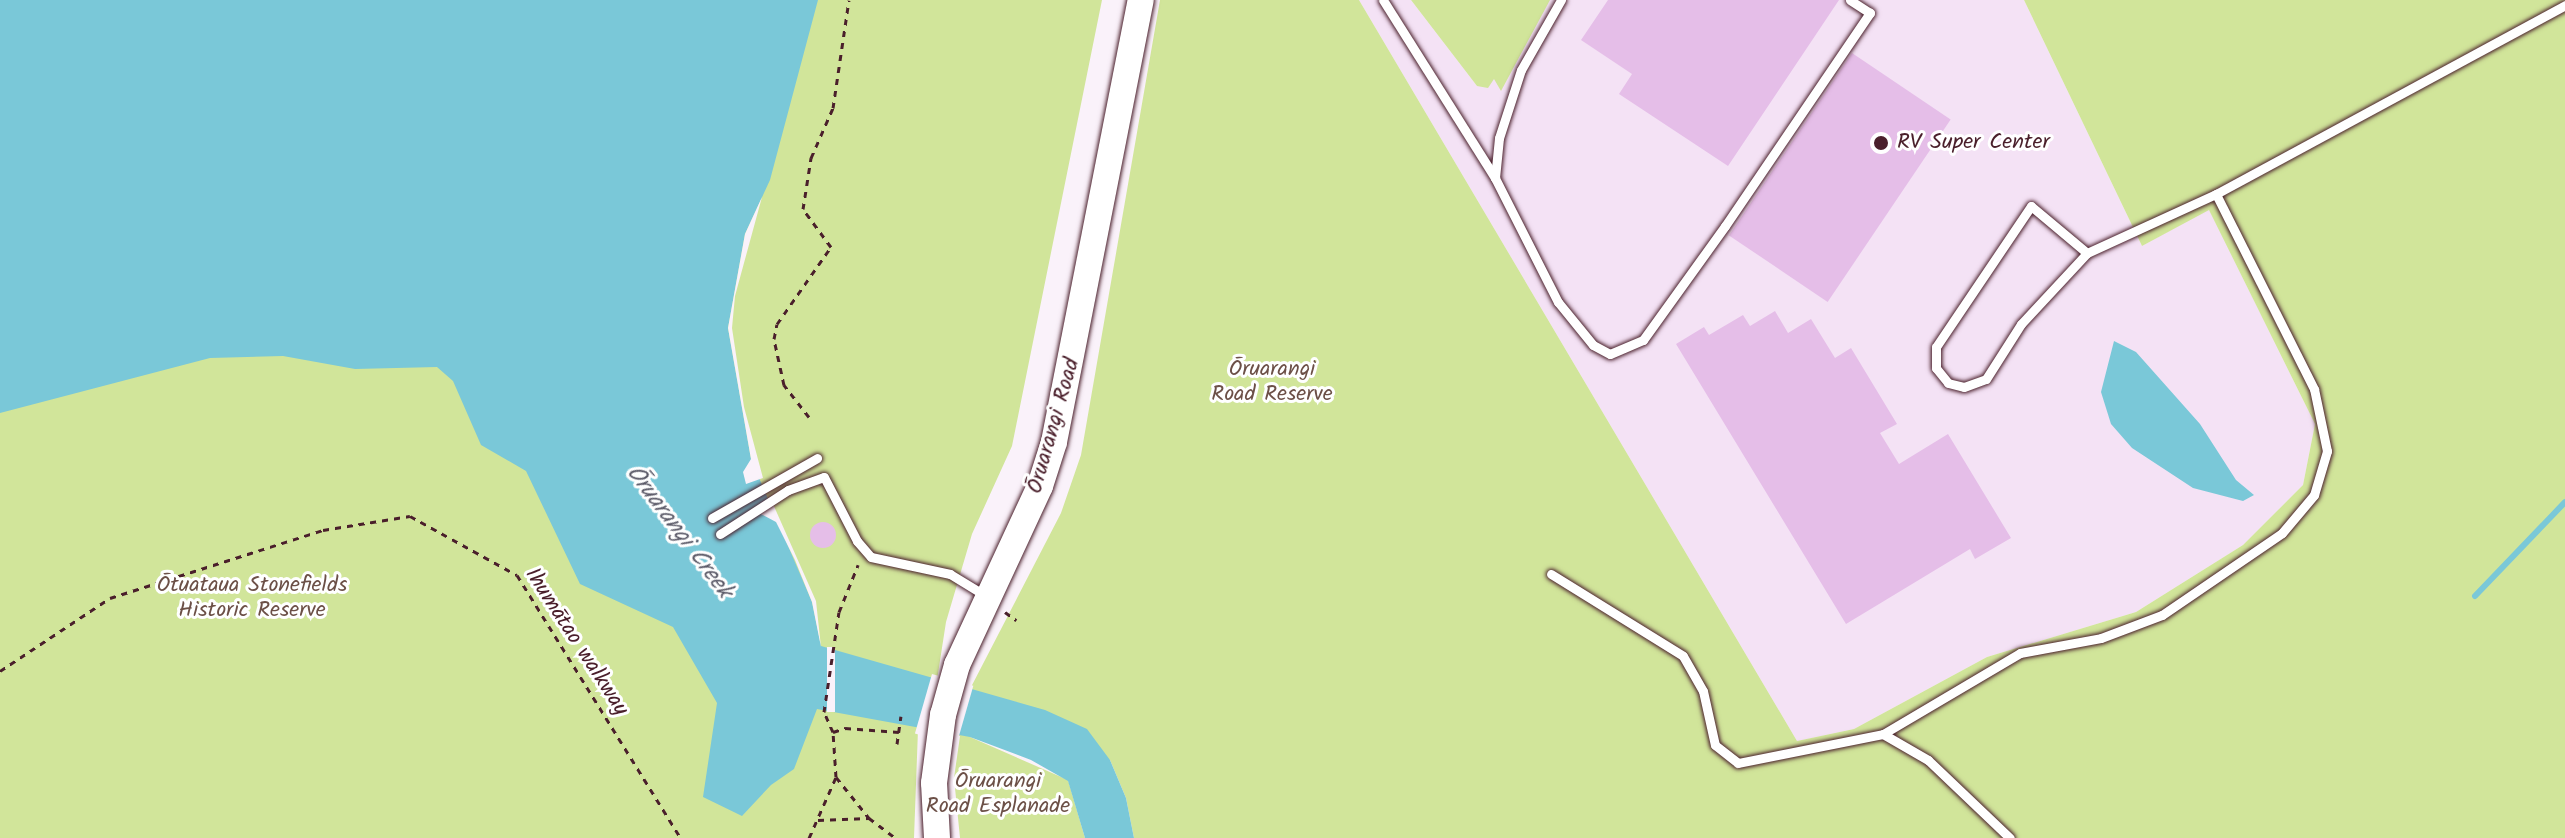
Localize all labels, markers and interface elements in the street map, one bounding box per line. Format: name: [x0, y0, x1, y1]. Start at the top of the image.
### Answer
place label: RV Super Center: [1897, 130, 2050, 156]
marker: RV Super Center: [1872, 134, 1890, 152]
street label: Ōruarangi Road: [1022, 355, 1086, 497]
park label: Ōruarangi Road Reserve: [1211, 356, 1333, 408]
water label: Ōruarangi Creek: [620, 460, 738, 604]
street label: Ihumātao walkway: [518, 563, 634, 721]
park label: Ōtuataua Stonefields Historic Reserve: [157, 572, 347, 624]
park label: Ōruarangi Road Esplanade: [926, 768, 1070, 820]

